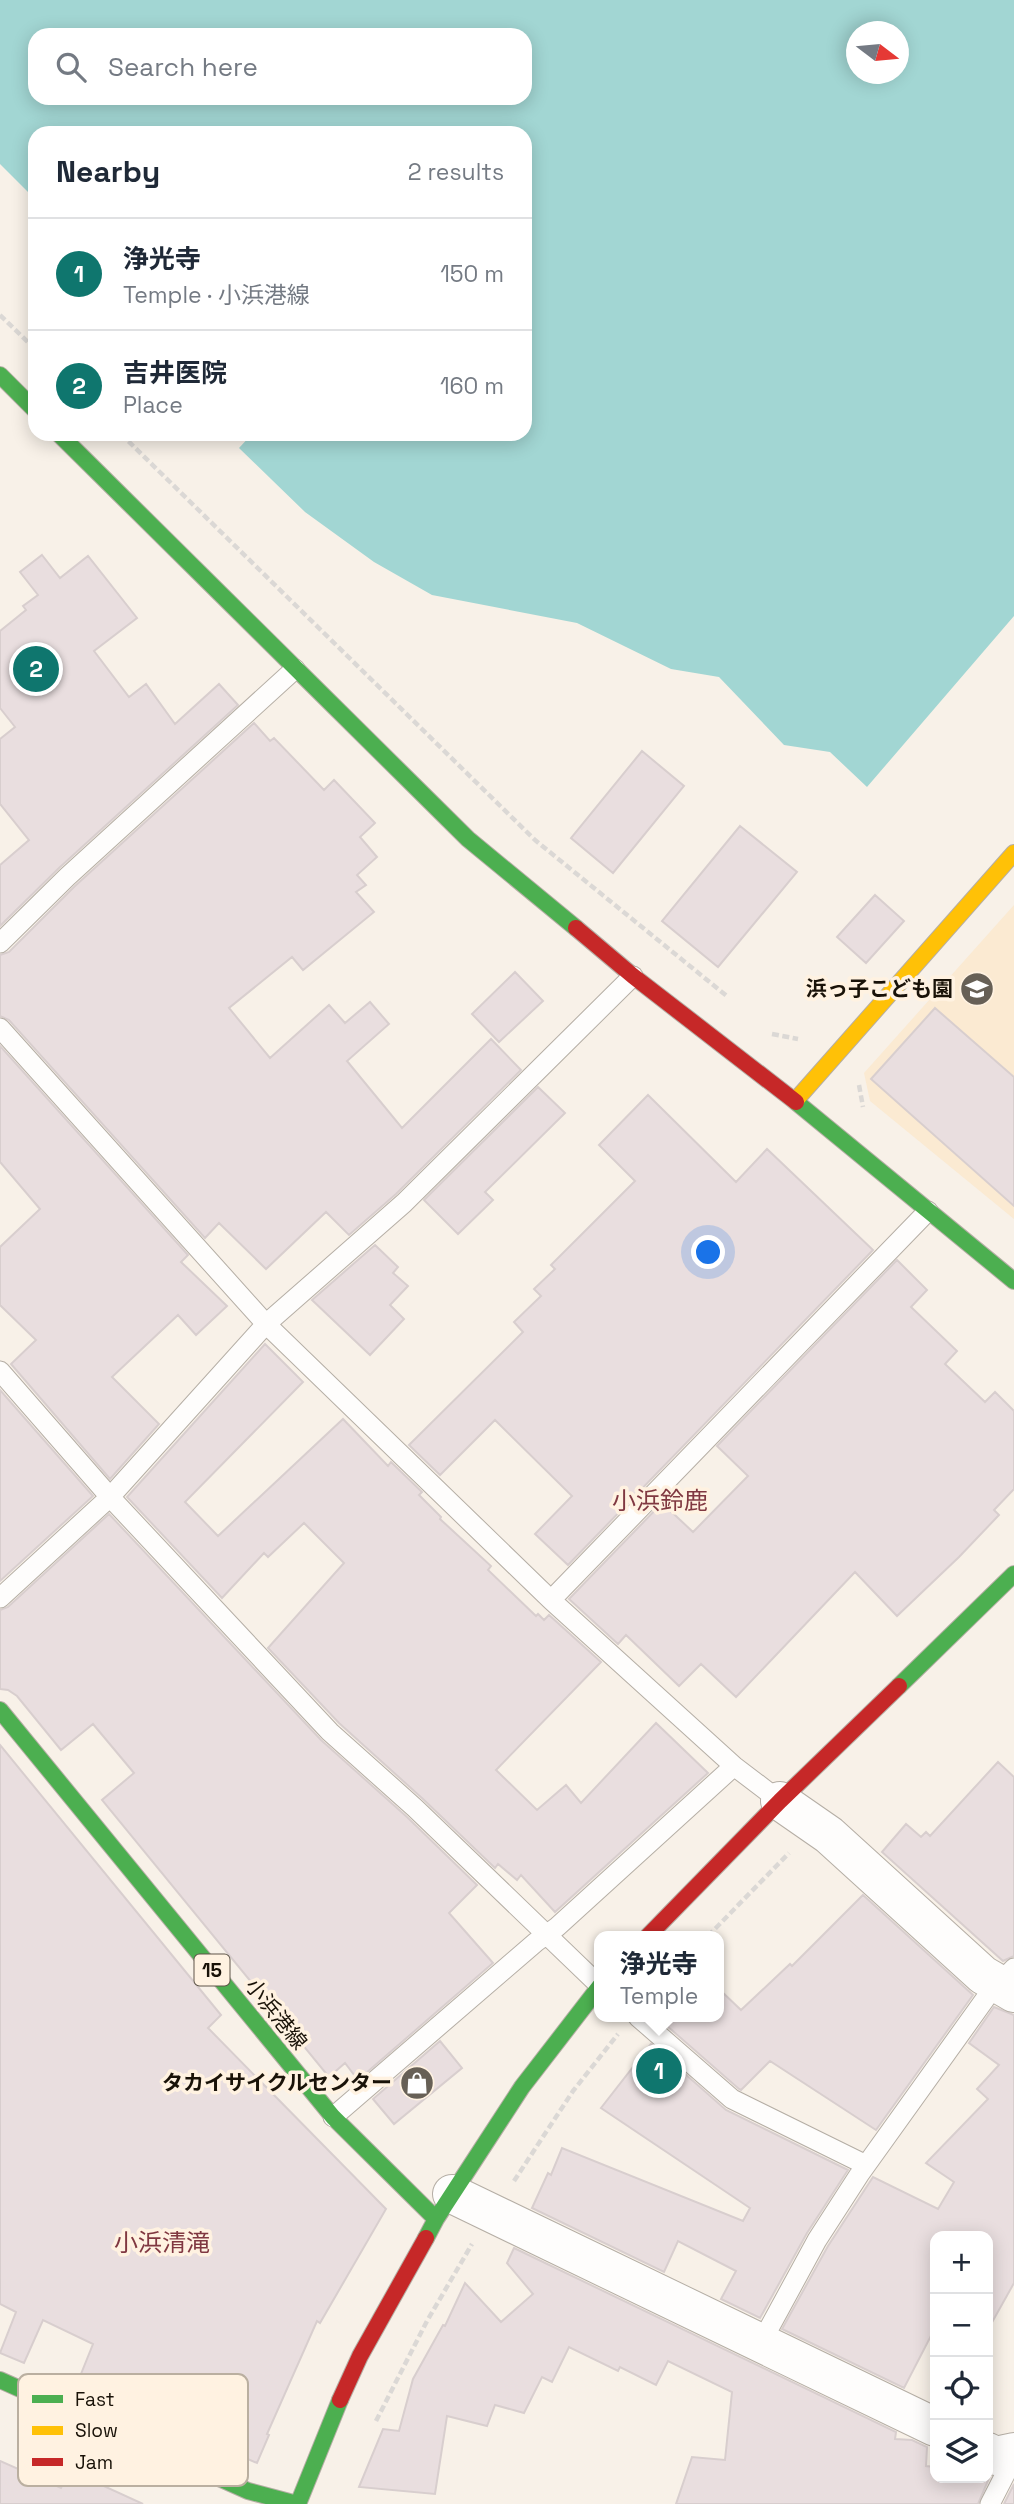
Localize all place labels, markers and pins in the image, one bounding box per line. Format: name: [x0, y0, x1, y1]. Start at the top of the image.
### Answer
pin: 2: [13, 643, 59, 695]
school or university icon: 浜っ子こども園: [958, 970, 996, 1008]
place label: 浜っ子こども園: [806, 975, 953, 1002]
pin: 1: [636, 2045, 682, 2097]
shop icon: タカイサイクルセンター: [398, 2064, 436, 2102]
place label: タカイサイクルセンター: [162, 2069, 392, 2096]

